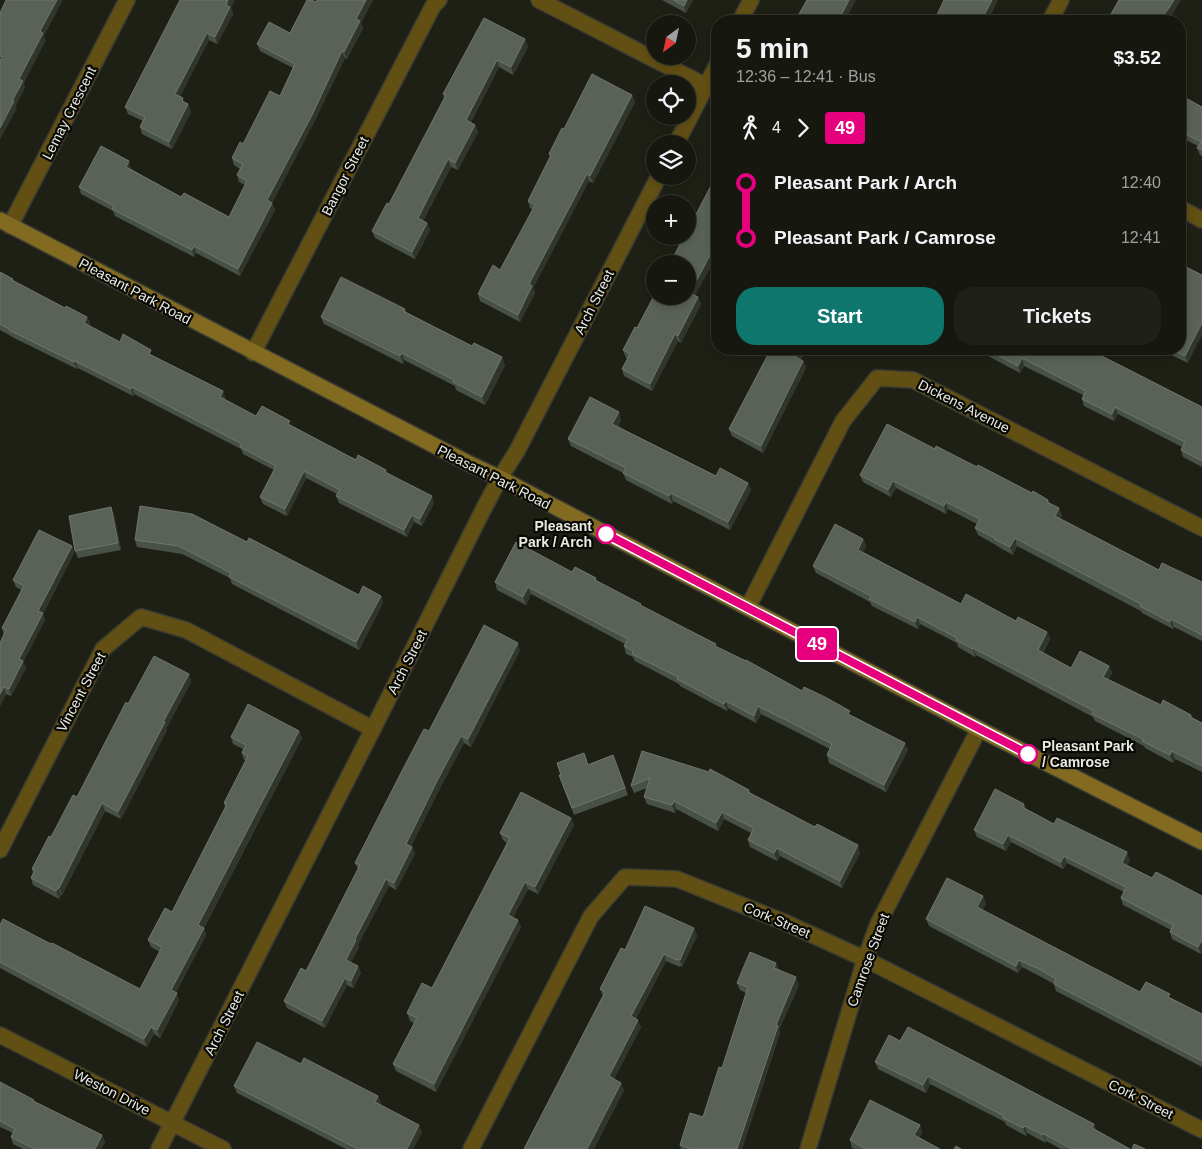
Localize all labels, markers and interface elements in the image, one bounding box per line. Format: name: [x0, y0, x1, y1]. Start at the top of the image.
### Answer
north arrow: [646, 15, 696, 65]
map controls: [646, 15, 696, 305]
text: 5 min: [736, 33, 809, 64]
text: $3.52: [1113, 47, 1161, 68]
street label: Lemay Crescent: [39, 64, 99, 162]
text: 12:36 – 12:41 · Bus: [736, 68, 876, 85]
button: locate: [646, 75, 696, 125]
icon: walk: [736, 114, 764, 142]
icon: forward: [789, 114, 817, 142]
text: 49: [835, 118, 855, 138]
text: 4: [772, 119, 781, 136]
street label: Bangor Street: [318, 134, 372, 218]
button: layers: [646, 135, 696, 185]
text: Pleasant Park / Arch: [774, 172, 957, 193]
text: 12:40: [1121, 174, 1161, 191]
button: +: [646, 195, 696, 245]
text: Pleasant Park / Camrose: [774, 227, 996, 248]
text: 12:41: [1121, 229, 1161, 246]
street label: Pleasant Park Road: [76, 255, 194, 327]
button: −: [646, 255, 696, 305]
street label: Arch Street: [571, 267, 617, 337]
button: Start: [736, 287, 944, 345]
button: Tickets: [954, 287, 1161, 345]
street label: Dickens Avenue: [916, 376, 1012, 436]
street label: Pleasant Park Road: [435, 442, 553, 512]
place label: Pleasant Park / Arch: [519, 518, 592, 550]
marker: Pleasant Park / Arch: [596, 524, 616, 544]
street label: Arch Street: [384, 627, 430, 697]
line badge: 49: [794, 628, 840, 660]
text: 49: [807, 634, 827, 654]
street label: Vincent Street: [53, 649, 109, 734]
place label: Pleasant Park / Camrose: [1042, 738, 1134, 770]
marker: Pleasant Park / Camrose: [1018, 744, 1038, 764]
street label: Cork Street: [741, 899, 813, 941]
street label: Camrose Street: [844, 911, 892, 1009]
street label: Arch Street: [201, 988, 247, 1058]
street label: Weston Drive: [71, 1066, 153, 1118]
street label: Cork Street: [1106, 1076, 1176, 1122]

